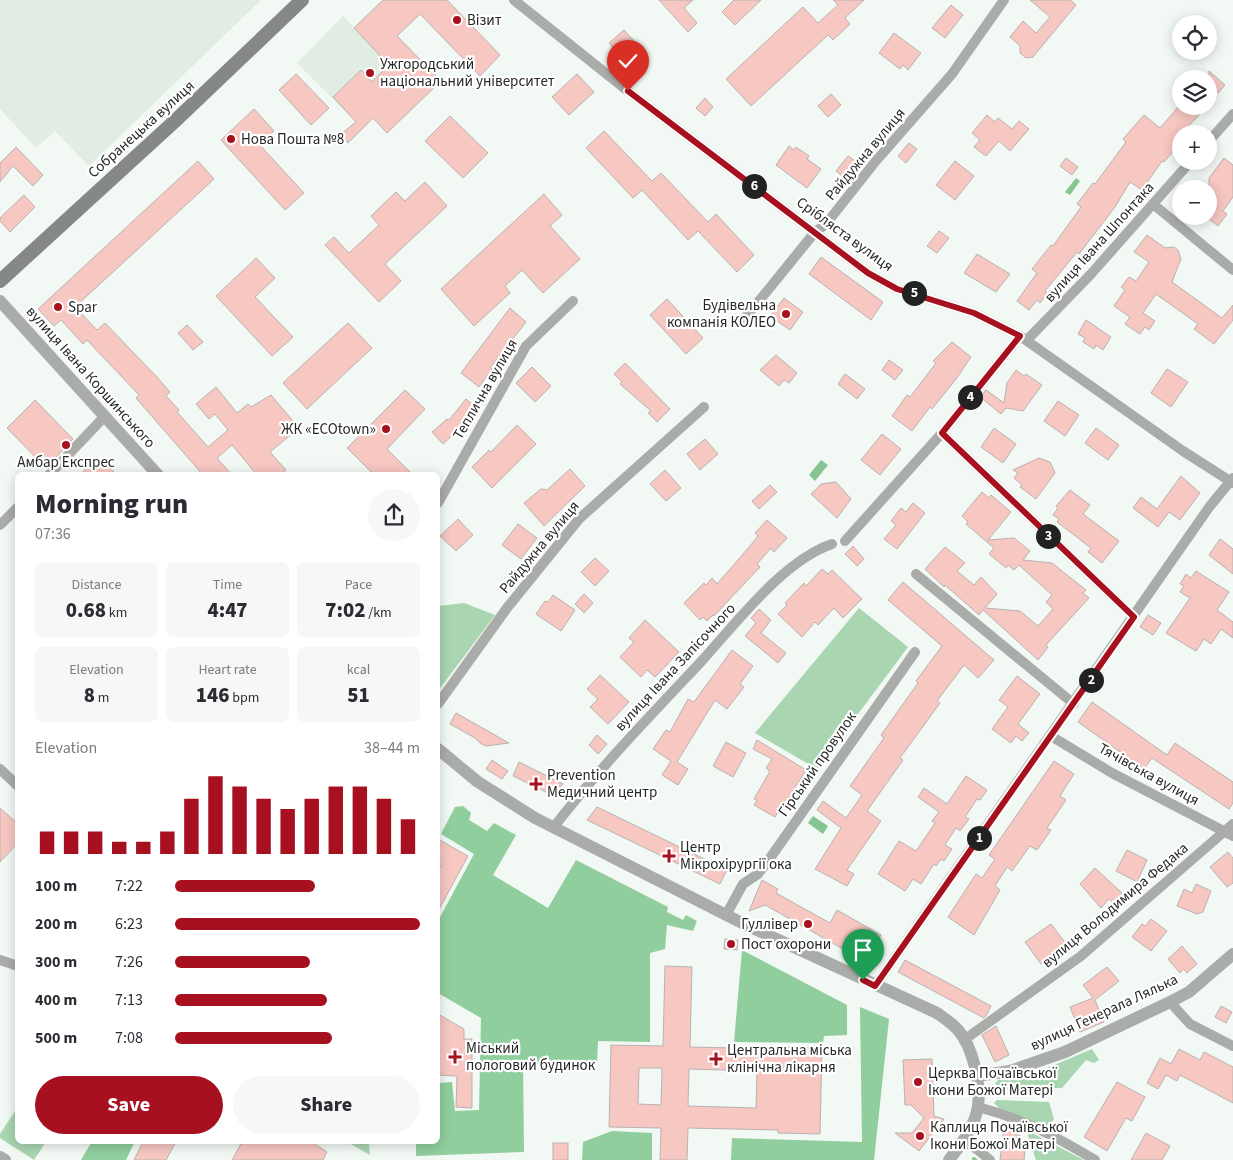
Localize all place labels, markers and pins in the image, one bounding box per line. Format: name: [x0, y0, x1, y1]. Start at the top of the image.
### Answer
place label: Візит: [467, 10, 502, 31]
marker: Візит: [451, 14, 463, 26]
pin: [607, 40, 649, 91]
place label: Ужгородський національний університет: [380, 54, 555, 92]
marker: Ужгородський національний університет: [364, 67, 376, 79]
place label: Нова Пошта №8: [241, 129, 344, 150]
marker: Нова Пошта №8: [225, 133, 237, 145]
pin: 6: [742, 174, 766, 198]
pin: 5: [902, 280, 926, 306]
place label: Будівельна компанія КОЛЕО: [667, 295, 776, 333]
place label: Spar: [68, 297, 98, 318]
marker: Spar: [52, 301, 64, 313]
marker: Будівельна компанія КОЛЕО: [780, 308, 792, 320]
pin: 4: [958, 384, 982, 410]
place label: ЖК «ECOtown»: [281, 419, 376, 440]
marker: ЖК «ECOtown»: [380, 423, 392, 435]
marker: Амбар Експрес: [60, 439, 72, 451]
place label: Амбар Експрес: [17, 452, 115, 473]
pin: 3: [1036, 524, 1060, 548]
pin: 2: [1078, 668, 1104, 692]
place label: Prevention Медичний центр: [547, 765, 657, 803]
marker: Prevention Медичний центр: [529, 777, 543, 791]
pin: 1: [966, 826, 992, 850]
place label: Центр Мікрохірургії ока: [680, 837, 792, 875]
marker: Центр Мікрохірургії ока: [662, 849, 676, 863]
place label: Гуллівер: [741, 914, 798, 935]
marker: Гуллівер: [802, 918, 814, 930]
pin: [842, 929, 884, 980]
place label: Пост охорони: [741, 934, 831, 955]
marker: Пост охорони: [725, 938, 737, 950]
place label: Міський пологовий будинок: [466, 1038, 596, 1076]
place label: Центральна міська клінічна лікарня: [727, 1040, 852, 1078]
marker: Міський пологовий будинок: [448, 1050, 462, 1064]
marker: Центральна міська клінічна лікарня: [709, 1052, 723, 1066]
place label: Церква Почаївської Ікони Божої Матері: [928, 1063, 1058, 1101]
marker: Церква Почаївської Ікони Божої Матері: [912, 1076, 924, 1088]
place label: Каплиця Почаївської Ікони Божої Матері: [930, 1117, 1069, 1155]
marker: Каплиця Почаївської Ікони Божої Матері: [914, 1130, 926, 1142]

